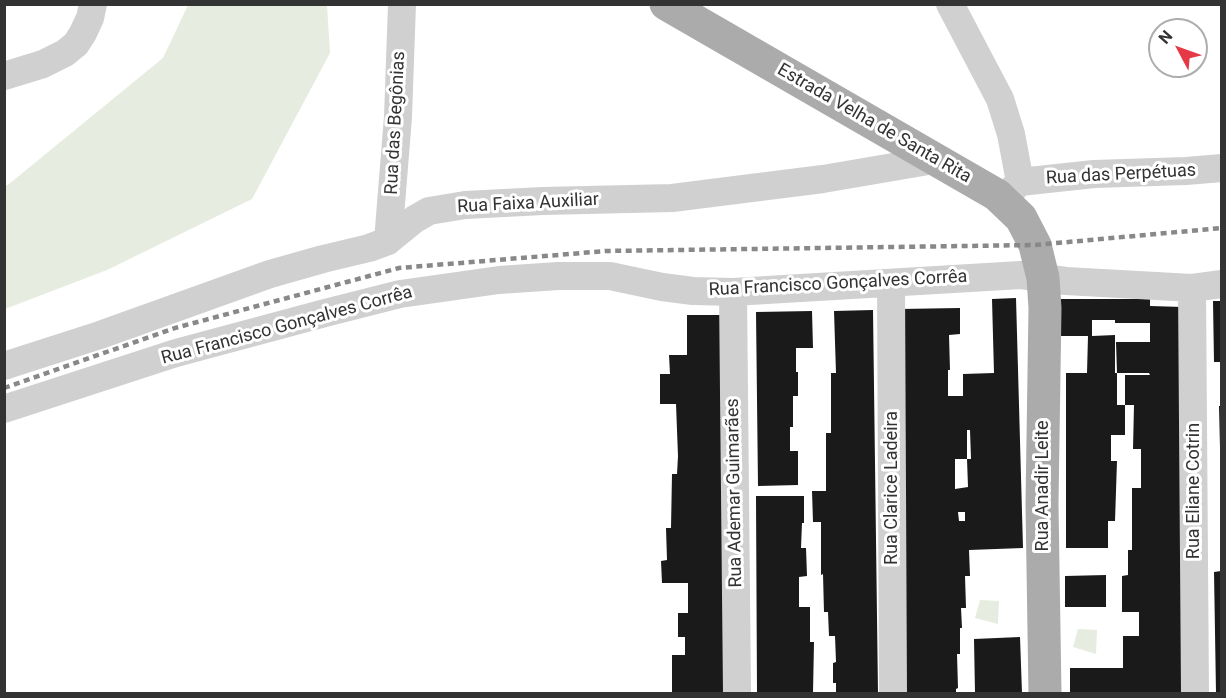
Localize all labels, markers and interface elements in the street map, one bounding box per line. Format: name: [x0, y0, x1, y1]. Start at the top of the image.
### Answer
north arrow: [1148, 18, 1208, 78]
text: N: [1155, 27, 1176, 48]
street label: Rua das Begônias: [381, 51, 411, 195]
street label: Estrada Velha de Santa Rita: [773, 60, 975, 188]
street label: Rua das Perpétuas: [1045, 160, 1197, 190]
street label: Rua Faixa Auxiliar: [457, 190, 599, 218]
street label: Rua Francisco Gonçalves Corrêa: [708, 266, 968, 302]
street label: Rua Francisco Gonçalves Corrêa: [159, 282, 415, 370]
street label: Rua Ademar Guimarães: [723, 398, 747, 588]
street label: Rua Clarice Ladeira: [881, 411, 903, 565]
street label: Rua Anadir Leite: [1032, 421, 1054, 551]
street label: Rua Eliane Cotrin: [1183, 423, 1205, 559]

